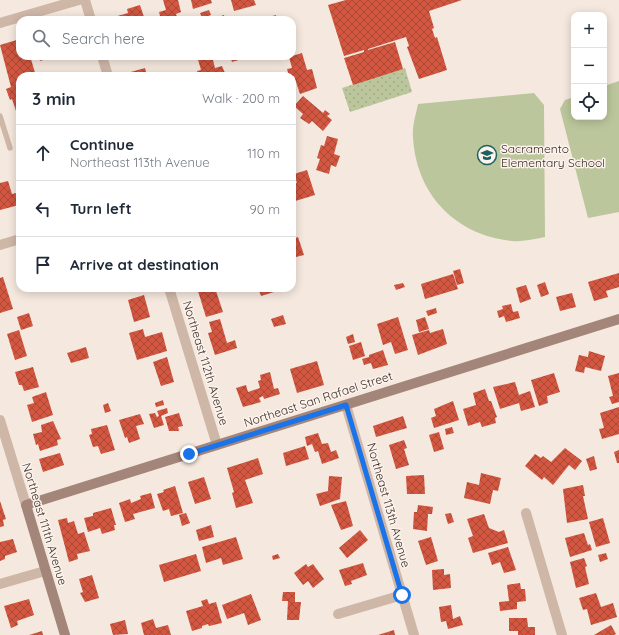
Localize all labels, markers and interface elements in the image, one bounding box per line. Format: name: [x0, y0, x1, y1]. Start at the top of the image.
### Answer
map controls: [571, 12, 607, 120]
button: +: [571, 12, 607, 48]
search box: [16, 16, 296, 60]
icon: search: [30, 27, 52, 49]
text: Search here: [62, 29, 145, 48]
button: −: [571, 48, 607, 84]
button: locate: [571, 84, 607, 120]
text: 3 min: [32, 88, 76, 109]
text: Walk · 200 m: [202, 90, 280, 106]
text: Continue: [70, 135, 134, 154]
place label: Sacramento Elementary School: [501, 141, 605, 170]
icon: ahead: [32, 142, 54, 164]
school or university icon: Sacramento Elementary School: [476, 144, 498, 166]
text: 110 m: [247, 145, 280, 161]
text: Northeast 113th Avenue: [70, 154, 210, 170]
icon: left: [32, 198, 54, 220]
text: Turn left: [70, 199, 132, 218]
text: 90 m: [250, 201, 280, 217]
icon: arrive: [32, 254, 54, 276]
text: Arrive at destination: [70, 255, 219, 274]
street label: Northeast 112th Avenue: [180, 299, 232, 427]
street label: Northeast San Rafael Street: [242, 368, 394, 430]
street label: Northeast 113th Avenue: [364, 441, 414, 569]
route end: [180, 445, 198, 463]
street label: Northeast 111th Avenue: [19, 461, 71, 587]
route start: [393, 586, 411, 604]

